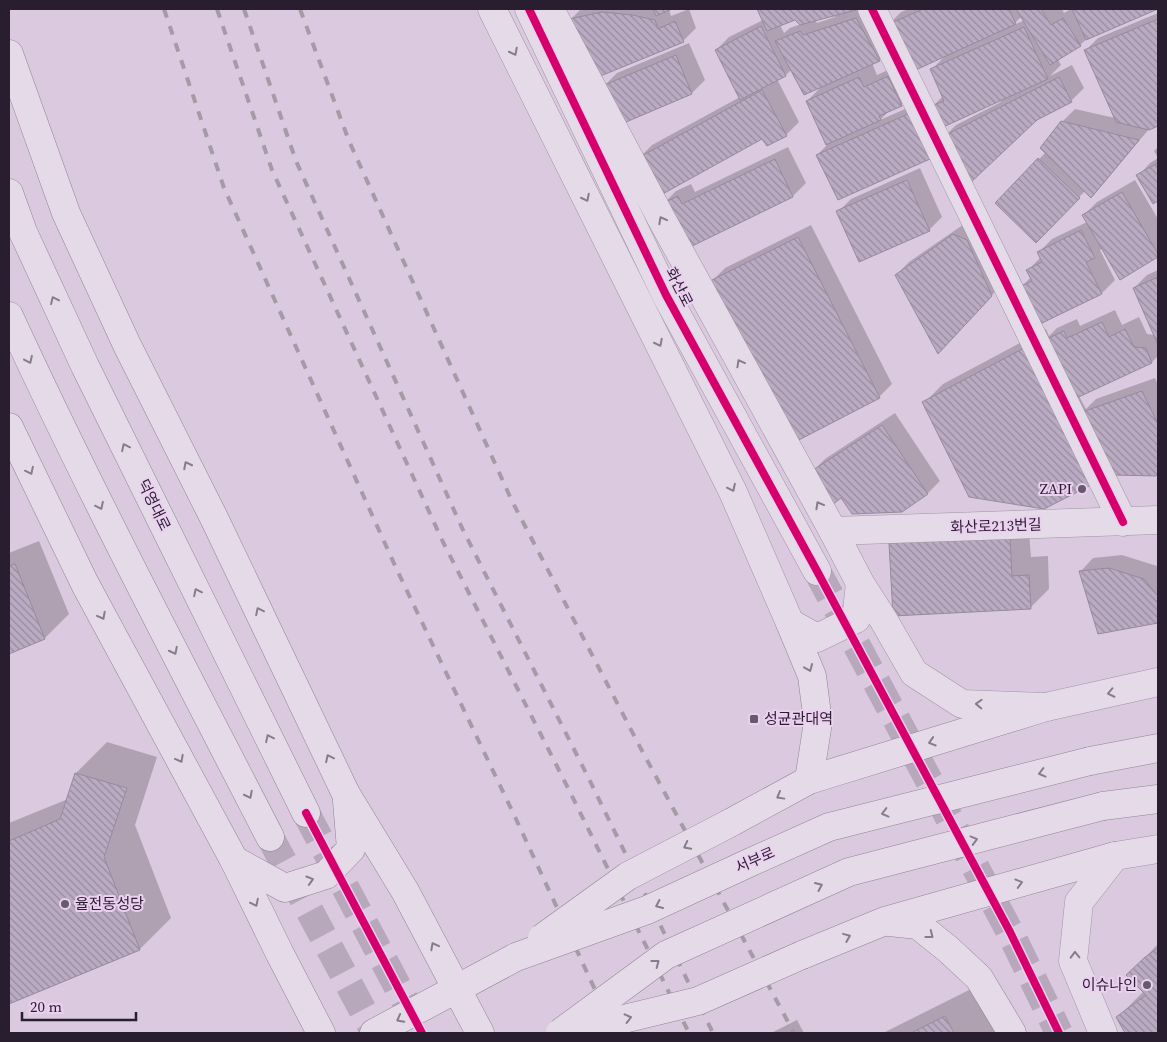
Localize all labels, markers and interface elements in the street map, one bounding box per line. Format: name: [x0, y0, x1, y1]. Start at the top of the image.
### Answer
one-way arrow: [507, 47, 517, 56]
one-way arrow: [580, 192, 590, 201]
one-way arrow: [658, 217, 668, 226]
street label: 화산로: [661, 264, 698, 310]
one-way arrow: [50, 296, 61, 305]
one-way arrow: [653, 338, 663, 347]
one-way arrow: [23, 355, 34, 364]
one-way arrow: [737, 359, 747, 368]
one-way arrow: [121, 443, 131, 452]
one-way arrow: [183, 462, 193, 471]
one-way arrow: [24, 465, 34, 474]
street label: 덕영대로: [133, 475, 176, 534]
place label: ZAPI: [1040, 478, 1072, 499]
one-way arrow: [725, 483, 736, 492]
marker: ZAPI: [1076, 483, 1088, 495]
one-way arrow: [94, 501, 105, 510]
one-way arrow: [815, 501, 825, 510]
street label: 화산로213번길: [950, 513, 1042, 538]
one-way arrow: [193, 589, 203, 598]
one-way arrow: [255, 607, 265, 616]
one-way arrow: [96, 611, 106, 620]
one-way arrow: [168, 646, 178, 655]
one-way arrow: [802, 663, 813, 672]
one-way arrow: [1106, 687, 1115, 698]
one-way arrow: [975, 699, 983, 710]
place label: 성균관대역: [764, 708, 833, 729]
marker: 성균관대역: [748, 713, 760, 725]
one-way arrow: [264, 734, 275, 743]
one-way arrow: [928, 736, 937, 746]
one-way arrow: [174, 754, 184, 763]
one-way arrow: [325, 754, 335, 763]
one-way arrow: [1038, 767, 1047, 778]
one-way arrow: [243, 790, 253, 799]
one-way arrow: [776, 790, 785, 800]
one-way arrow: [880, 807, 889, 818]
one-way arrow: [970, 835, 978, 845]
one-way arrow: [683, 840, 692, 850]
street label: 서부로: [732, 842, 778, 878]
one-way arrow: [305, 876, 313, 886]
one-way arrow: [1014, 879, 1022, 889]
one-way arrow: [814, 881, 823, 892]
place label: 율전동성당: [75, 893, 144, 914]
marker: 율전동성당: [59, 898, 71, 910]
one-way arrow: [249, 898, 259, 907]
one-way arrow: [655, 898, 664, 909]
one-way arrow: [924, 929, 934, 938]
one-way arrow: [842, 932, 851, 943]
one-way arrow: [430, 942, 440, 951]
one-way arrow: [1070, 951, 1080, 959]
one-way arrow: [650, 960, 659, 968]
place label: 이슈나인: [1082, 974, 1137, 995]
marker: 이슈나인: [1141, 979, 1153, 991]
scale bar: [22, 990, 136, 1022]
text: 20 m: [30, 996, 62, 1017]
one-way arrow: [396, 1013, 405, 1023]
one-way arrow: [623, 1013, 632, 1024]

